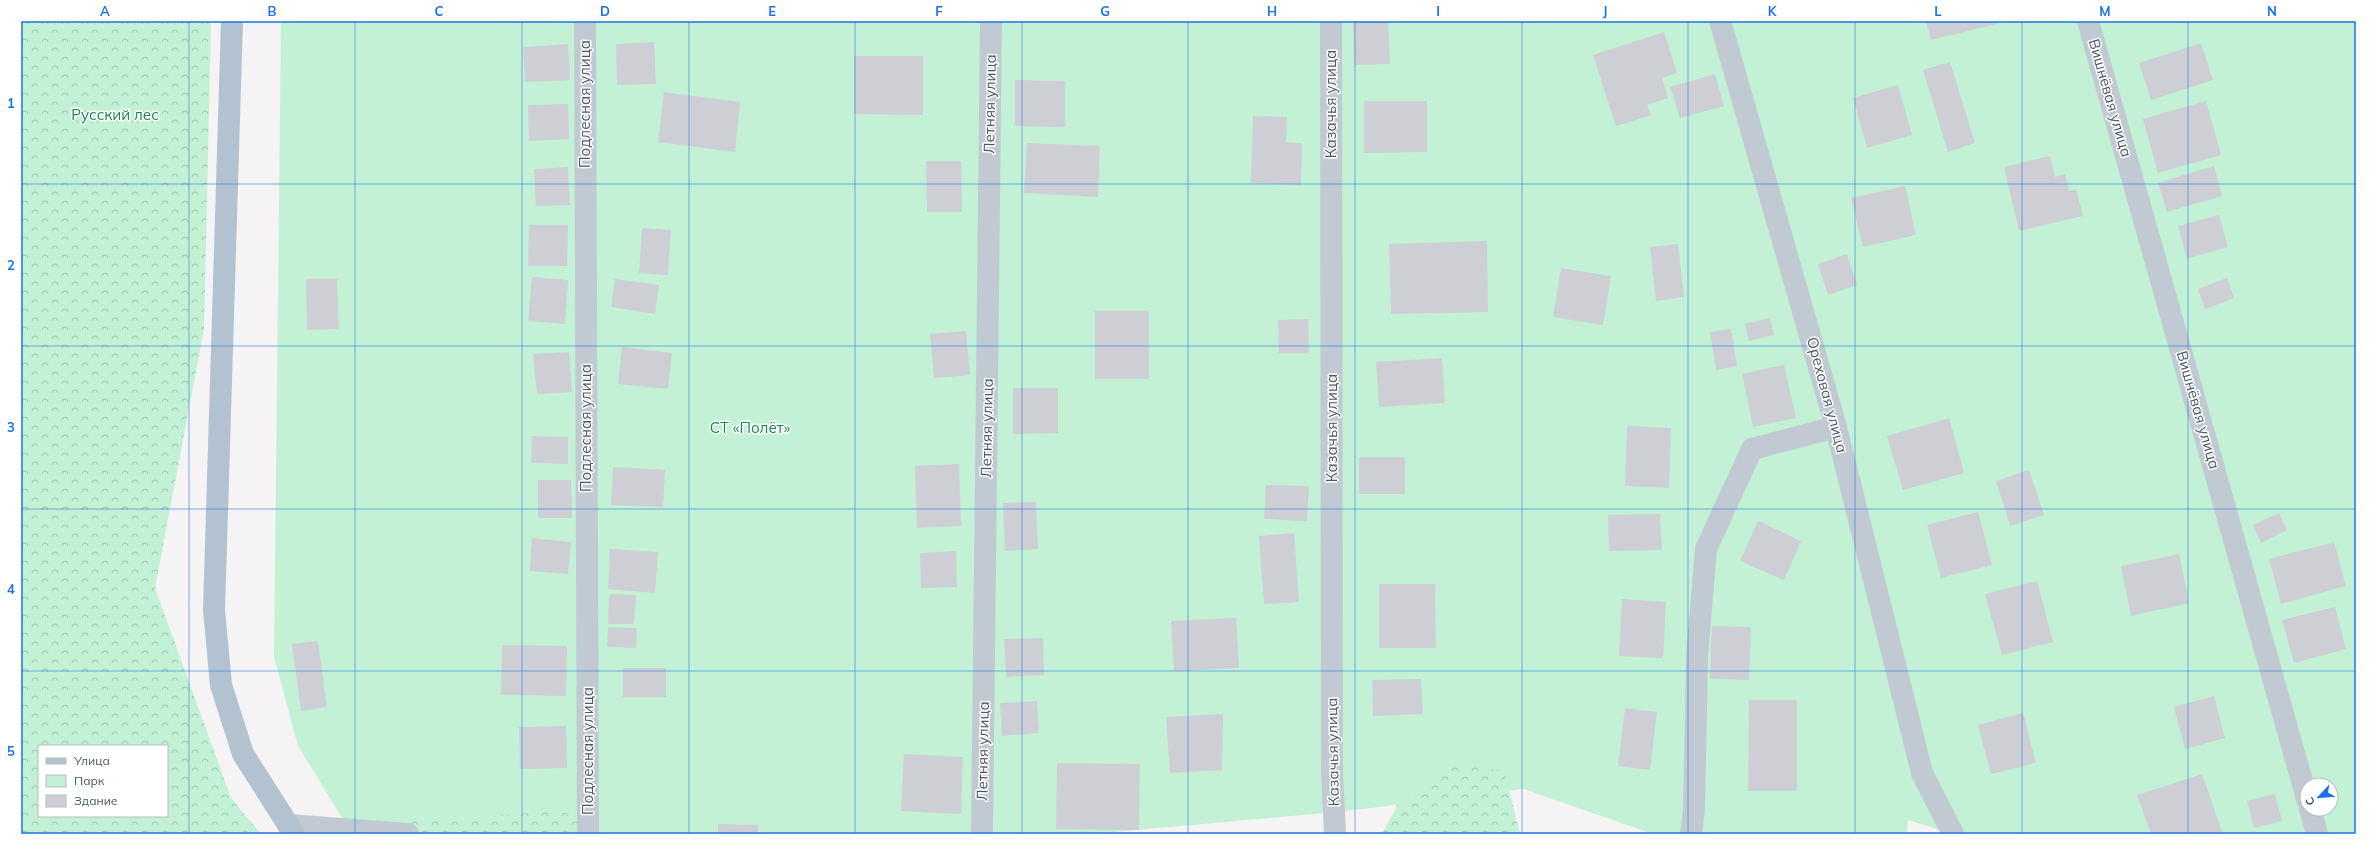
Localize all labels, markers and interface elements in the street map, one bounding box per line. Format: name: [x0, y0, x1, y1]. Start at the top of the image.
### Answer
text: A: [100, 3, 110, 19]
text: B: [268, 3, 277, 19]
text: C: [435, 3, 444, 19]
text: D: [600, 3, 610, 19]
text: E: [768, 3, 776, 19]
text: F: [935, 3, 943, 19]
text: G: [1100, 3, 1110, 19]
text: H: [1267, 3, 1277, 19]
text: I: [1436, 3, 1440, 19]
text: J: [1603, 3, 1607, 19]
text: K: [1768, 3, 1778, 19]
text: L: [1934, 3, 1942, 19]
text: M: [2099, 3, 2111, 19]
text: N: [2267, 3, 2277, 19]
street label: Вишнёвая улица: [2085, 37, 2136, 159]
street label: Подлесная улица: [575, 40, 594, 168]
street label: Казачья улица: [1321, 50, 1340, 158]
street label: Летняя улица: [979, 54, 1000, 154]
text: 1: [7, 95, 15, 111]
park label: Русский лес: [71, 105, 159, 124]
text: 2: [7, 257, 15, 273]
street label: Ореховая улица: [1803, 335, 1852, 455]
street label: Вишнёвая улица: [2173, 349, 2224, 471]
street label: Подлесная улица: [576, 364, 595, 492]
street label: Казачья улица: [1322, 374, 1341, 482]
street label: Летняя улица: [976, 378, 997, 478]
park label: СТ «Полёт»: [710, 418, 791, 437]
text: 3: [7, 419, 15, 435]
text: 4: [7, 581, 15, 597]
street label: Подлесная улица: [578, 687, 597, 815]
street label: Казачья улица: [1322, 698, 1343, 806]
street label: Летняя улица: [972, 701, 993, 801]
text: 5: [7, 743, 15, 759]
legend: [38, 745, 168, 817]
text: Улица: [73, 753, 110, 768]
text: Парк: [74, 773, 105, 788]
north arrow: [2299, 777, 2339, 817]
text: Здание: [74, 793, 118, 808]
text: С: [2302, 795, 2318, 808]

